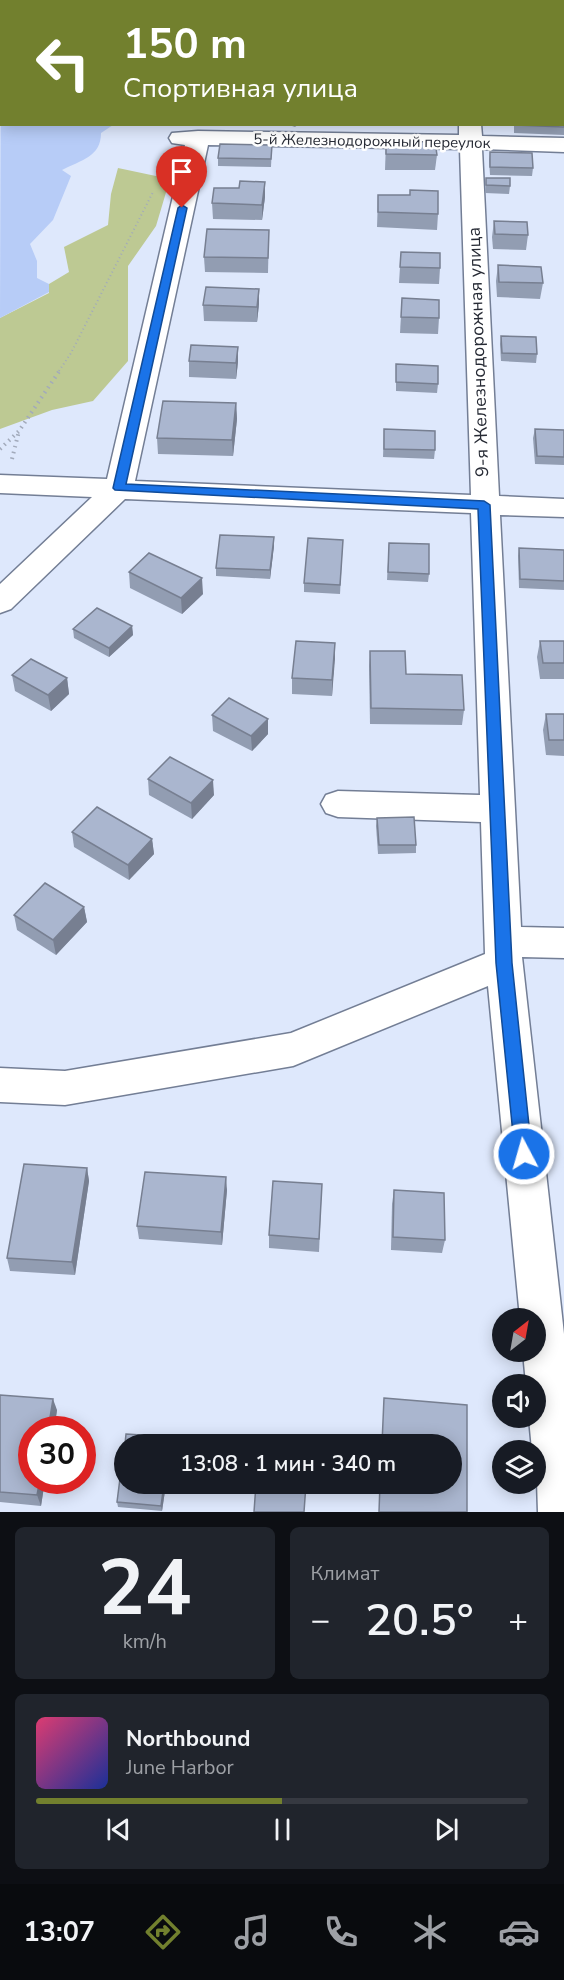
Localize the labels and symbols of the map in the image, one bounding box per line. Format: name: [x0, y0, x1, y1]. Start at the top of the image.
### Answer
street label: 5-й Железнодорожный переулок: [253, 129, 491, 153]
pin: [156, 146, 207, 208]
street label: 9-я Железнодорожная улица: [462, 227, 494, 477]
position arrow: [492, 1122, 556, 1186]
north arrow: [492, 1308, 546, 1362]
speed limit sign: 30: [18, 1416, 96, 1494]

